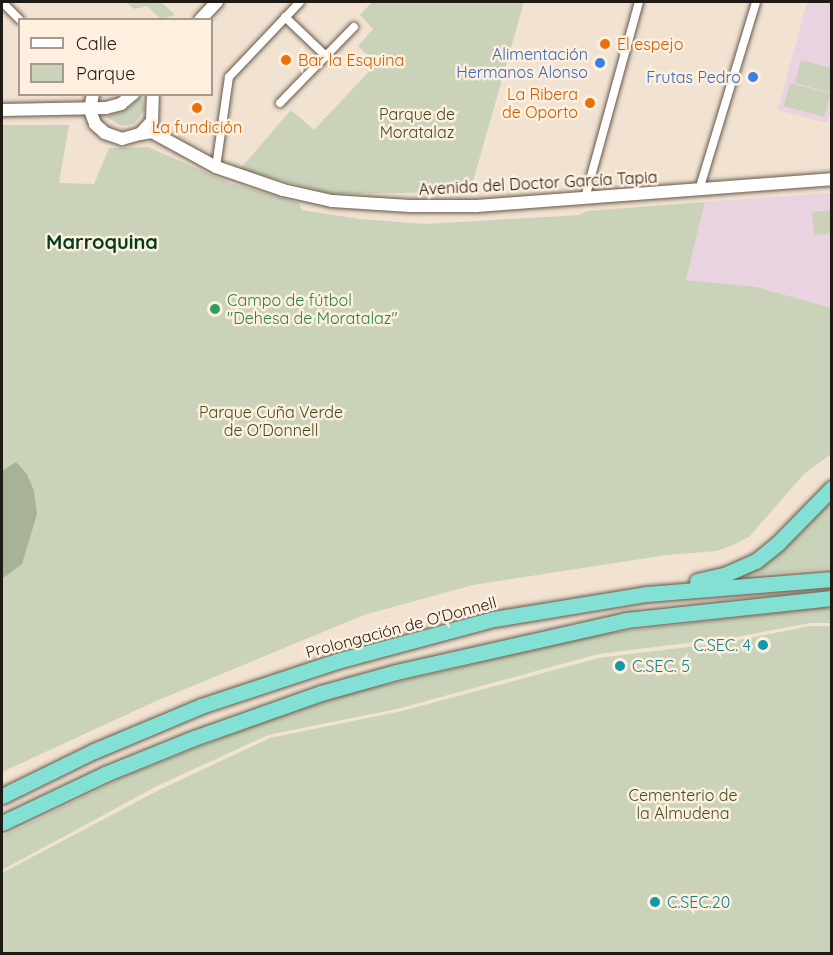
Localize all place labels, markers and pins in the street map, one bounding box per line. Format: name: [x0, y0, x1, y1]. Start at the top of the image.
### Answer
place label: El espejo: [617, 34, 683, 54]
marker: El espejo: [598, 37, 612, 51]
place label: Alimentación Hermanos Alonso: [456, 44, 588, 82]
place label: Bar la Esquina: [298, 50, 404, 70]
marker: Bar la Esquina: [279, 53, 293, 67]
marker: Alimentación Hermanos Alonso: [593, 56, 607, 70]
place label: Frutas Pedro: [646, 67, 741, 87]
marker: Frutas Pedro: [746, 70, 760, 84]
place label: La Ribera de Oporto: [502, 84, 578, 122]
marker: La Ribera de Oporto: [583, 96, 597, 110]
marker: La fundición: [190, 101, 204, 115]
place label: La fundición: [152, 117, 242, 137]
place label: Campo de fútbol "Dehesa de Moratalaz": [227, 290, 398, 328]
marker: Campo de fútbol "Dehesa de Moratalaz": [208, 302, 222, 316]
place label: C.SEC. 4: [693, 635, 751, 655]
marker: C.SEC. 4: [756, 638, 770, 652]
place label: C.SEC. 5: [632, 656, 690, 676]
marker: C.SEC. 5: [613, 659, 627, 673]
place label: C.SEC.20: [667, 892, 730, 912]
marker: C.SEC.20: [648, 895, 662, 909]

